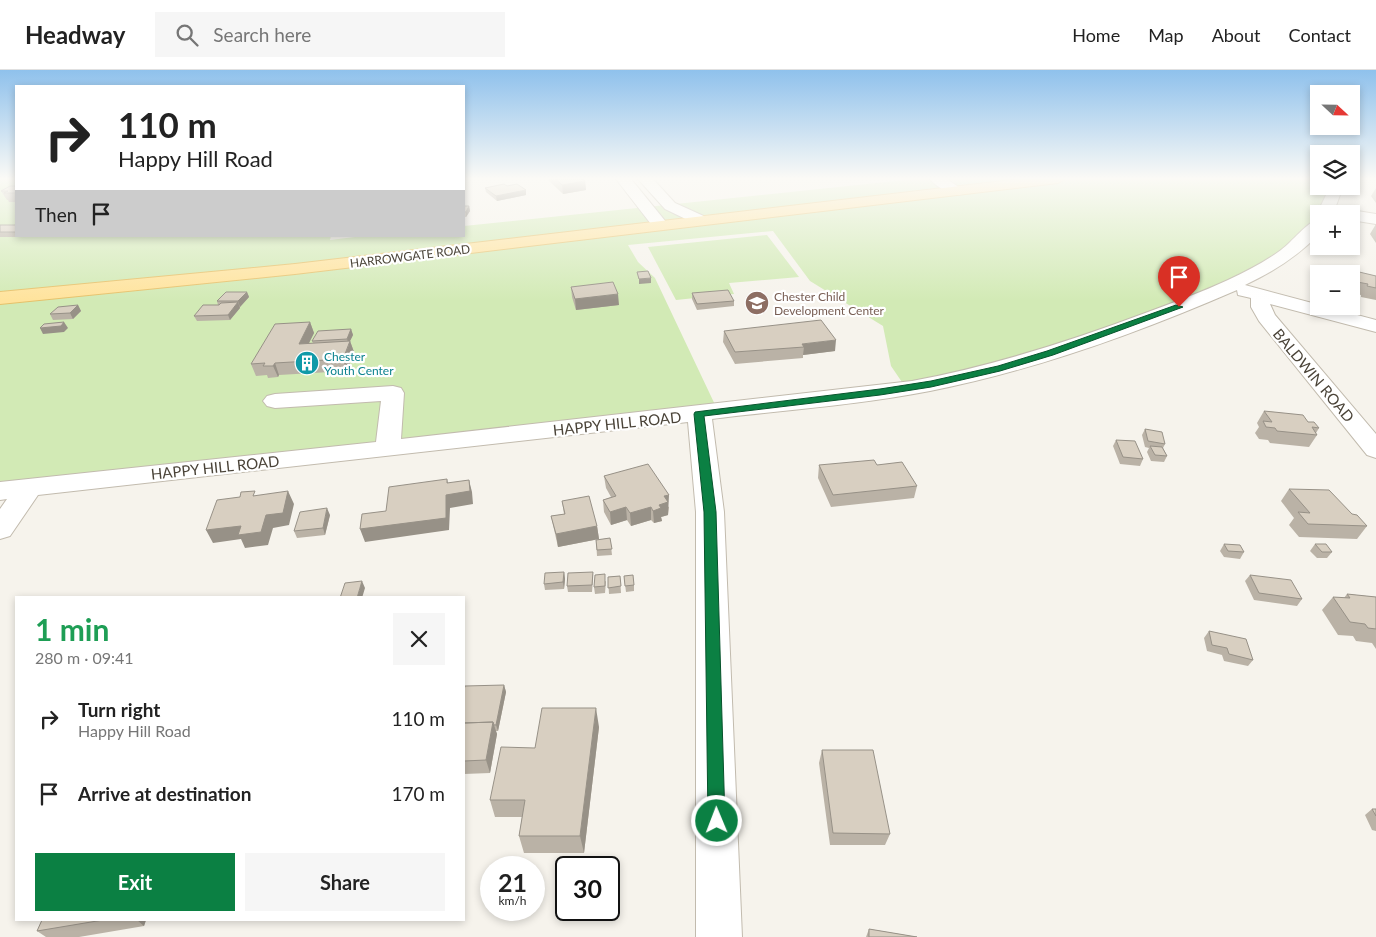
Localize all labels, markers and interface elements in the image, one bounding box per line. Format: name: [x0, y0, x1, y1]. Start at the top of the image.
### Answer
search box: [155, 12, 505, 57]
text: Headway: [25, 20, 125, 49]
icon: search: [173, 21, 201, 49]
text: Search here: [213, 23, 311, 46]
text: Home: [1072, 24, 1120, 46]
text: Map: [1148, 24, 1184, 46]
text: About: [1212, 24, 1261, 46]
text: Contact: [1289, 24, 1351, 46]
north arrow: [1310, 85, 1360, 135]
map controls: [1310, 85, 1360, 315]
text: 110 m: [118, 103, 217, 145]
icon: right: [35, 105, 100, 170]
text: Happy Hill Road: [118, 145, 273, 172]
button: layers: [1310, 145, 1360, 195]
icon: arrive: [87, 200, 115, 228]
text: Then: [35, 203, 77, 226]
button: +: [1310, 205, 1360, 255]
street label: HARROWGATE ROAD: [349, 241, 471, 271]
pin: [1158, 256, 1200, 307]
icon: arrive: [1165, 263, 1193, 291]
button: −: [1310, 265, 1360, 315]
place label: Chester Child Development Center: [774, 289, 885, 318]
school or university icon: Chester Child Development Center: [744, 290, 770, 316]
street label: BALDWIN ROAD: [1270, 325, 1358, 425]
place label: Chester Youth Center: [324, 349, 394, 378]
building icon: Chester Youth Center: [294, 350, 320, 376]
street label: HAPPY HILL ROAD: [552, 407, 682, 439]
street label: HAPPY HILL ROAD: [150, 451, 280, 483]
text: 1 min: [35, 611, 109, 647]
button: close: [393, 613, 445, 665]
text: 280 m · 09:41: [35, 648, 134, 667]
text: Turn right: [78, 698, 160, 721]
icon: right: [35, 705, 63, 733]
text: 110 m: [391, 707, 445, 730]
text: Happy Hill Road: [78, 721, 191, 740]
icon: arrive: [35, 780, 63, 808]
text: Arrive at destination: [78, 782, 251, 805]
text: 170 m: [391, 782, 445, 805]
position arrow: [690, 794, 742, 846]
button: Exit: [35, 853, 235, 911]
button: Share: [245, 853, 445, 911]
speed limit sign: 30: [555, 856, 620, 921]
text: 21: [498, 867, 527, 897]
text: km/h: [498, 893, 527, 908]

